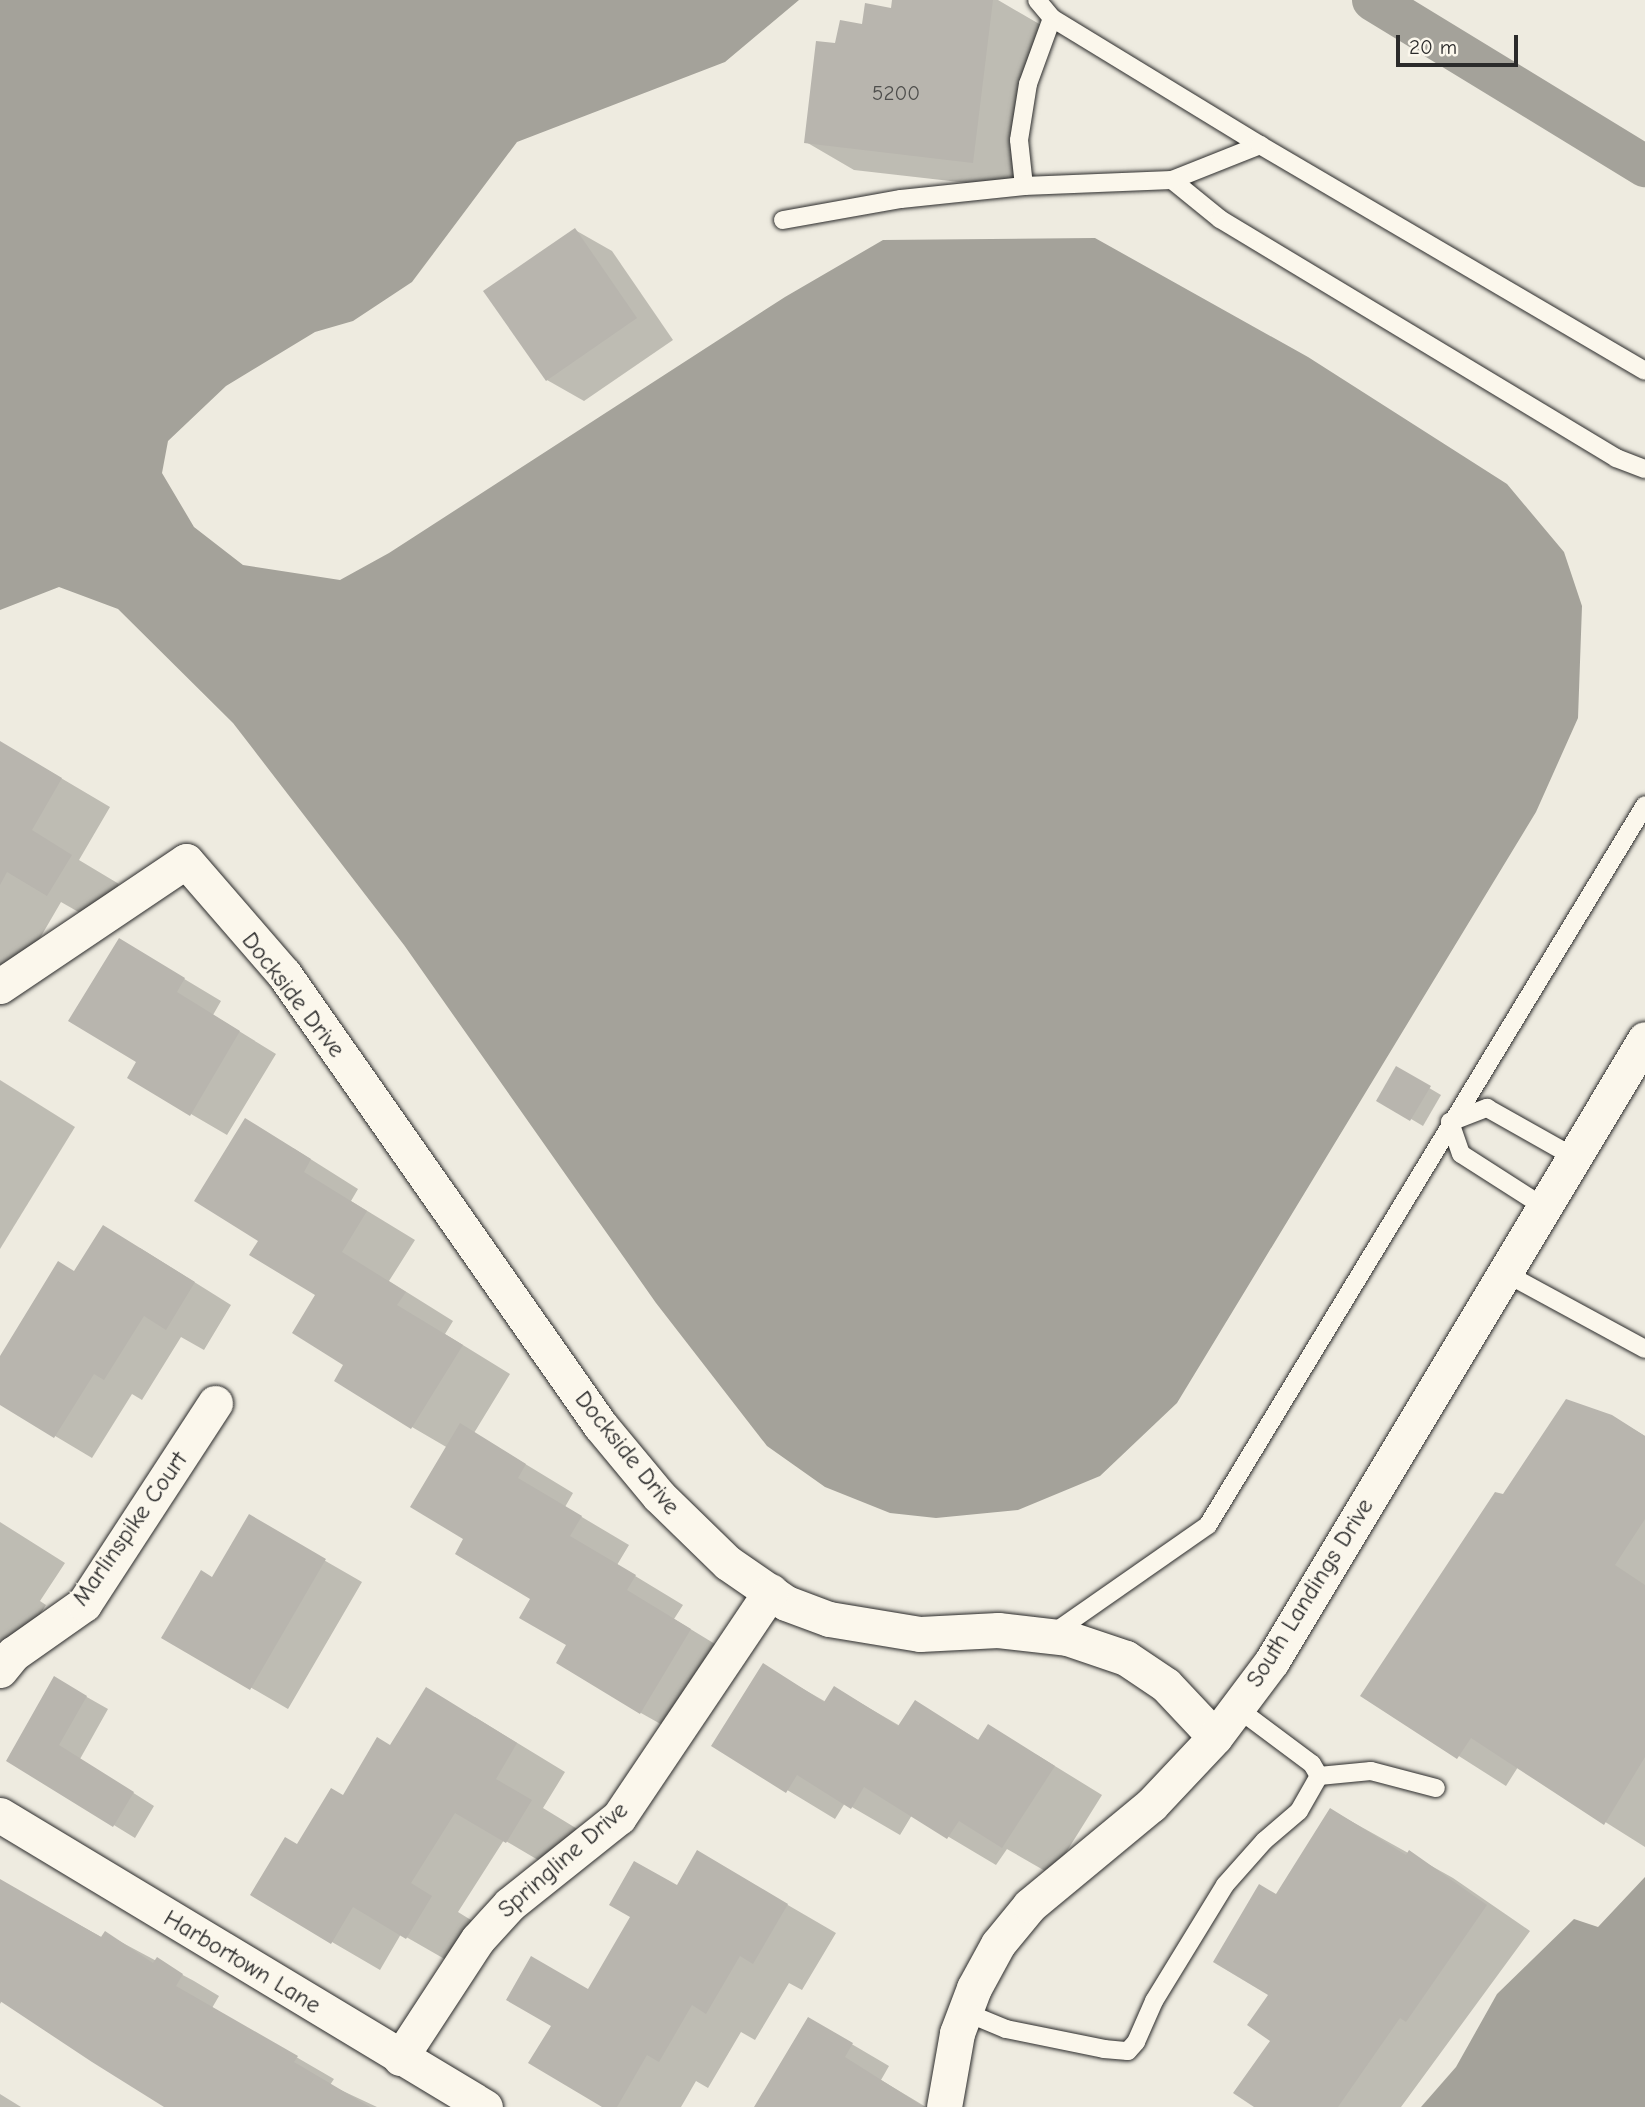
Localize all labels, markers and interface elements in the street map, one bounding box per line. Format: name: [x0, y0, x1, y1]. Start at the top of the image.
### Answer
scale bar: [1400, 21, 1522, 65]
text: 20 m: [1409, 35, 1457, 59]
house number: 5200: [872, 80, 920, 106]
street label: Dockside Drive: [235, 927, 351, 1063]
street label: Dockside Drive: [568, 1385, 686, 1521]
street label: Marlinspike Court: [66, 1446, 194, 1612]
street label: South Landings Drive: [1240, 1493, 1380, 1693]
street label: Springline Drive: [492, 1796, 634, 1924]
street label: Harbortown Lane: [158, 1904, 326, 2020]

